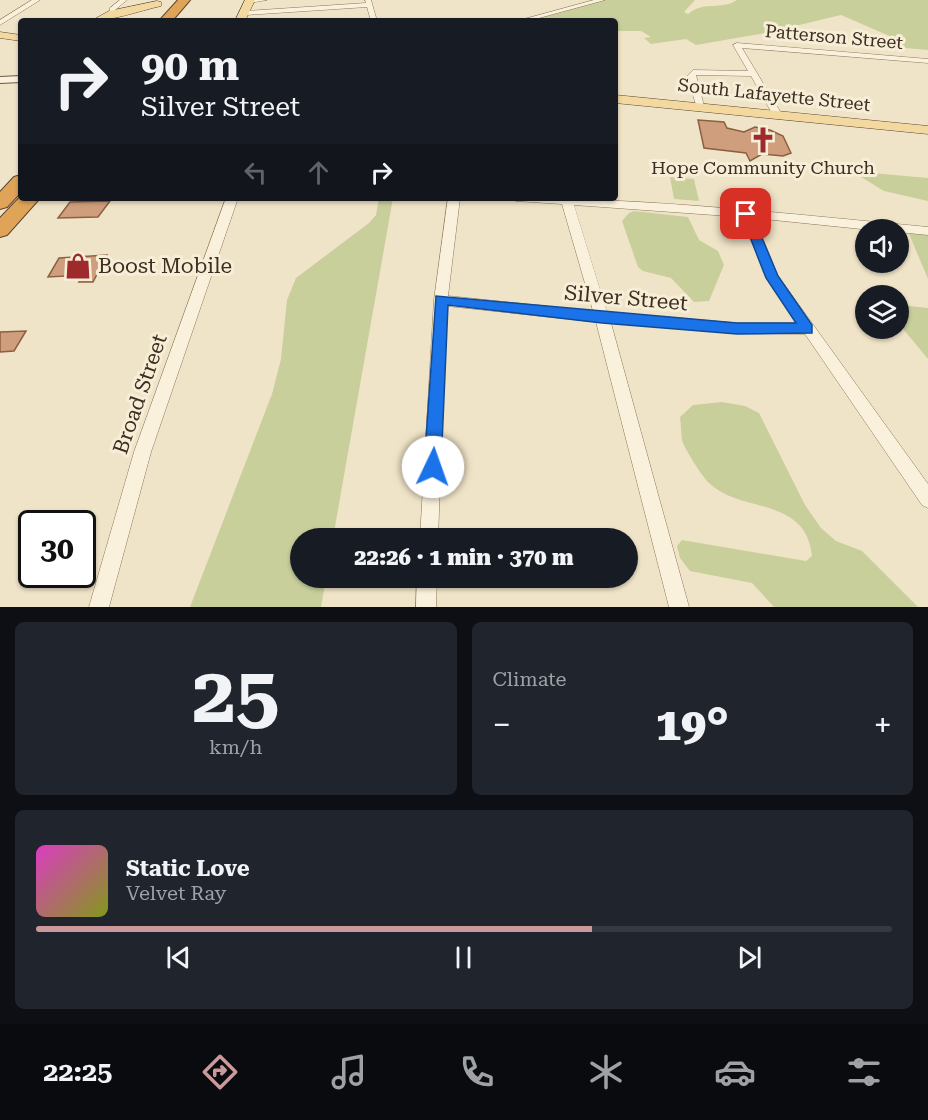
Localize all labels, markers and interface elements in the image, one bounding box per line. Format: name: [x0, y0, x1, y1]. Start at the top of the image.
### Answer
street label: Patterson Street: [764, 20, 904, 53]
text: 90 m: [141, 41, 239, 90]
icon: right: [42, 42, 120, 120]
street label: South Lafayette Street: [677, 74, 872, 115]
text: Silver Street: [141, 91, 300, 123]
church icon: Hope Community Church: [748, 125, 778, 155]
icon: left: [239, 156, 272, 189]
icon: ahead: [302, 156, 335, 189]
icon: right: [365, 156, 398, 189]
place label: Hope Community Church: [651, 157, 875, 178]
pin: [720, 188, 771, 239]
icon: arrive: [729, 197, 762, 230]
map controls: [855, 219, 909, 339]
button: sound: [855, 219, 909, 273]
shop icon: Boost Mobile: [63, 251, 93, 281]
place label: Boost Mobile: [98, 254, 232, 278]
street label: Silver Street: [563, 281, 689, 315]
button: layers: [855, 285, 909, 339]
street label: Broad Street: [108, 331, 172, 457]
position arrow: [401, 435, 465, 499]
speed limit sign: 30: [18, 510, 96, 588]
text: 22:26 · 1 min · 370 m: [354, 545, 574, 570]
text: 25: [192, 650, 279, 741]
text: Climate: [493, 667, 567, 691]
text: 19°: [656, 698, 729, 751]
text: −: [493, 705, 511, 744]
text: +: [874, 705, 892, 744]
text: km/h: [209, 735, 263, 759]
text: Static Love: [126, 856, 250, 881]
text: Velvet Ray: [126, 881, 226, 905]
icon: previous: [162, 941, 195, 974]
icon: pause: [447, 941, 480, 974]
icon: next: [733, 941, 766, 974]
icon: directions: [199, 1051, 241, 1093]
icon: music: [328, 1051, 370, 1093]
icon: phone: [456, 1051, 498, 1093]
icon: climate: [585, 1051, 627, 1093]
icon: car: [714, 1051, 756, 1093]
icon: filters: [843, 1051, 885, 1093]
text: 22:25: [43, 1056, 112, 1088]

